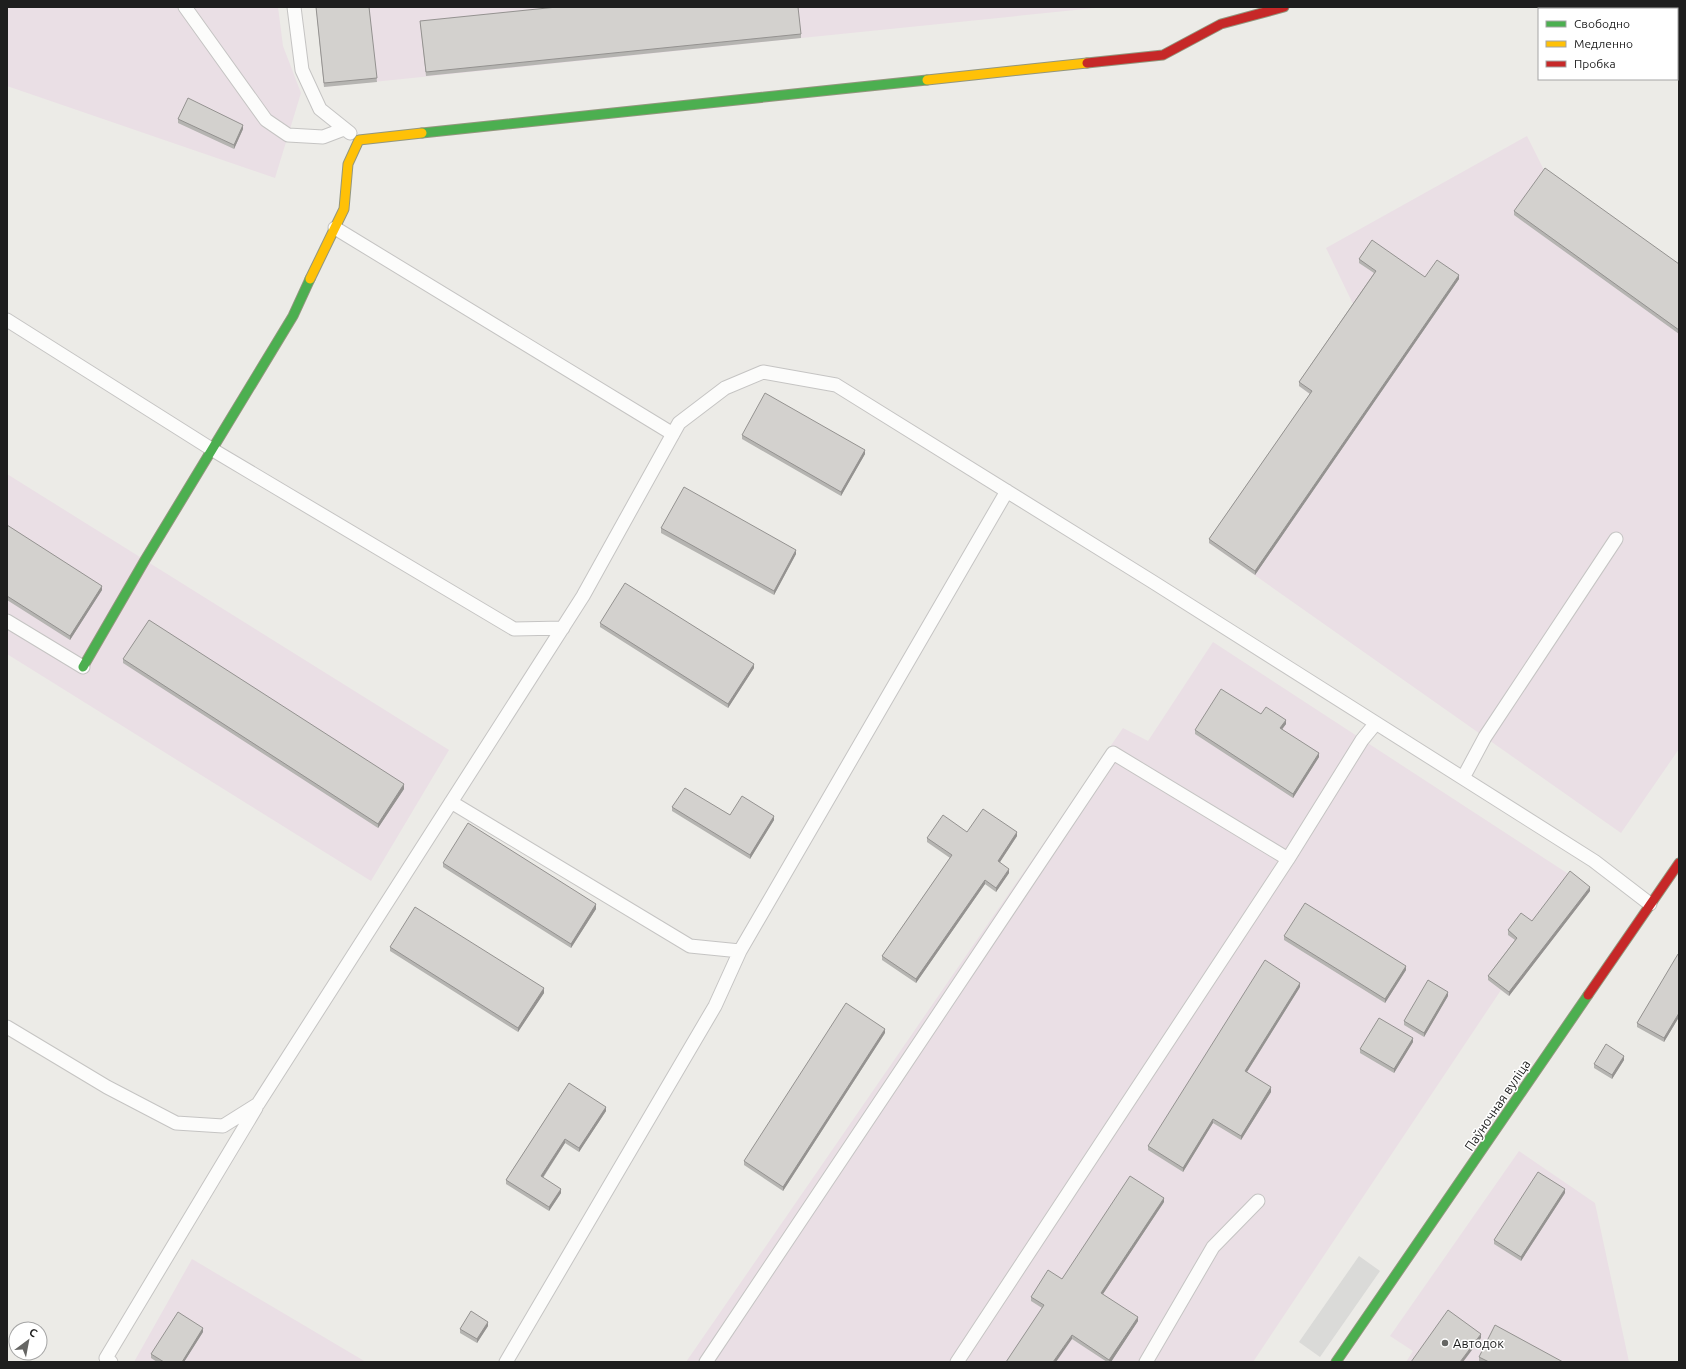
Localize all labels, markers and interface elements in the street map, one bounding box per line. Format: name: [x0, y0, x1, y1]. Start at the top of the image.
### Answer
legend: [1538, 8, 1678, 80]
text: Свободно: [1574, 17, 1630, 30]
text: Медленно: [1574, 37, 1633, 50]
text: Пробка: [1574, 57, 1616, 70]
street label: Паўночная вуліца: [1461, 1057, 1533, 1153]
north arrow: [8, 1321, 48, 1361]
text: С: [27, 1326, 39, 1339]
place label: Автодок: [1453, 1336, 1504, 1350]
marker: Автодок: [1440, 1338, 1450, 1348]

